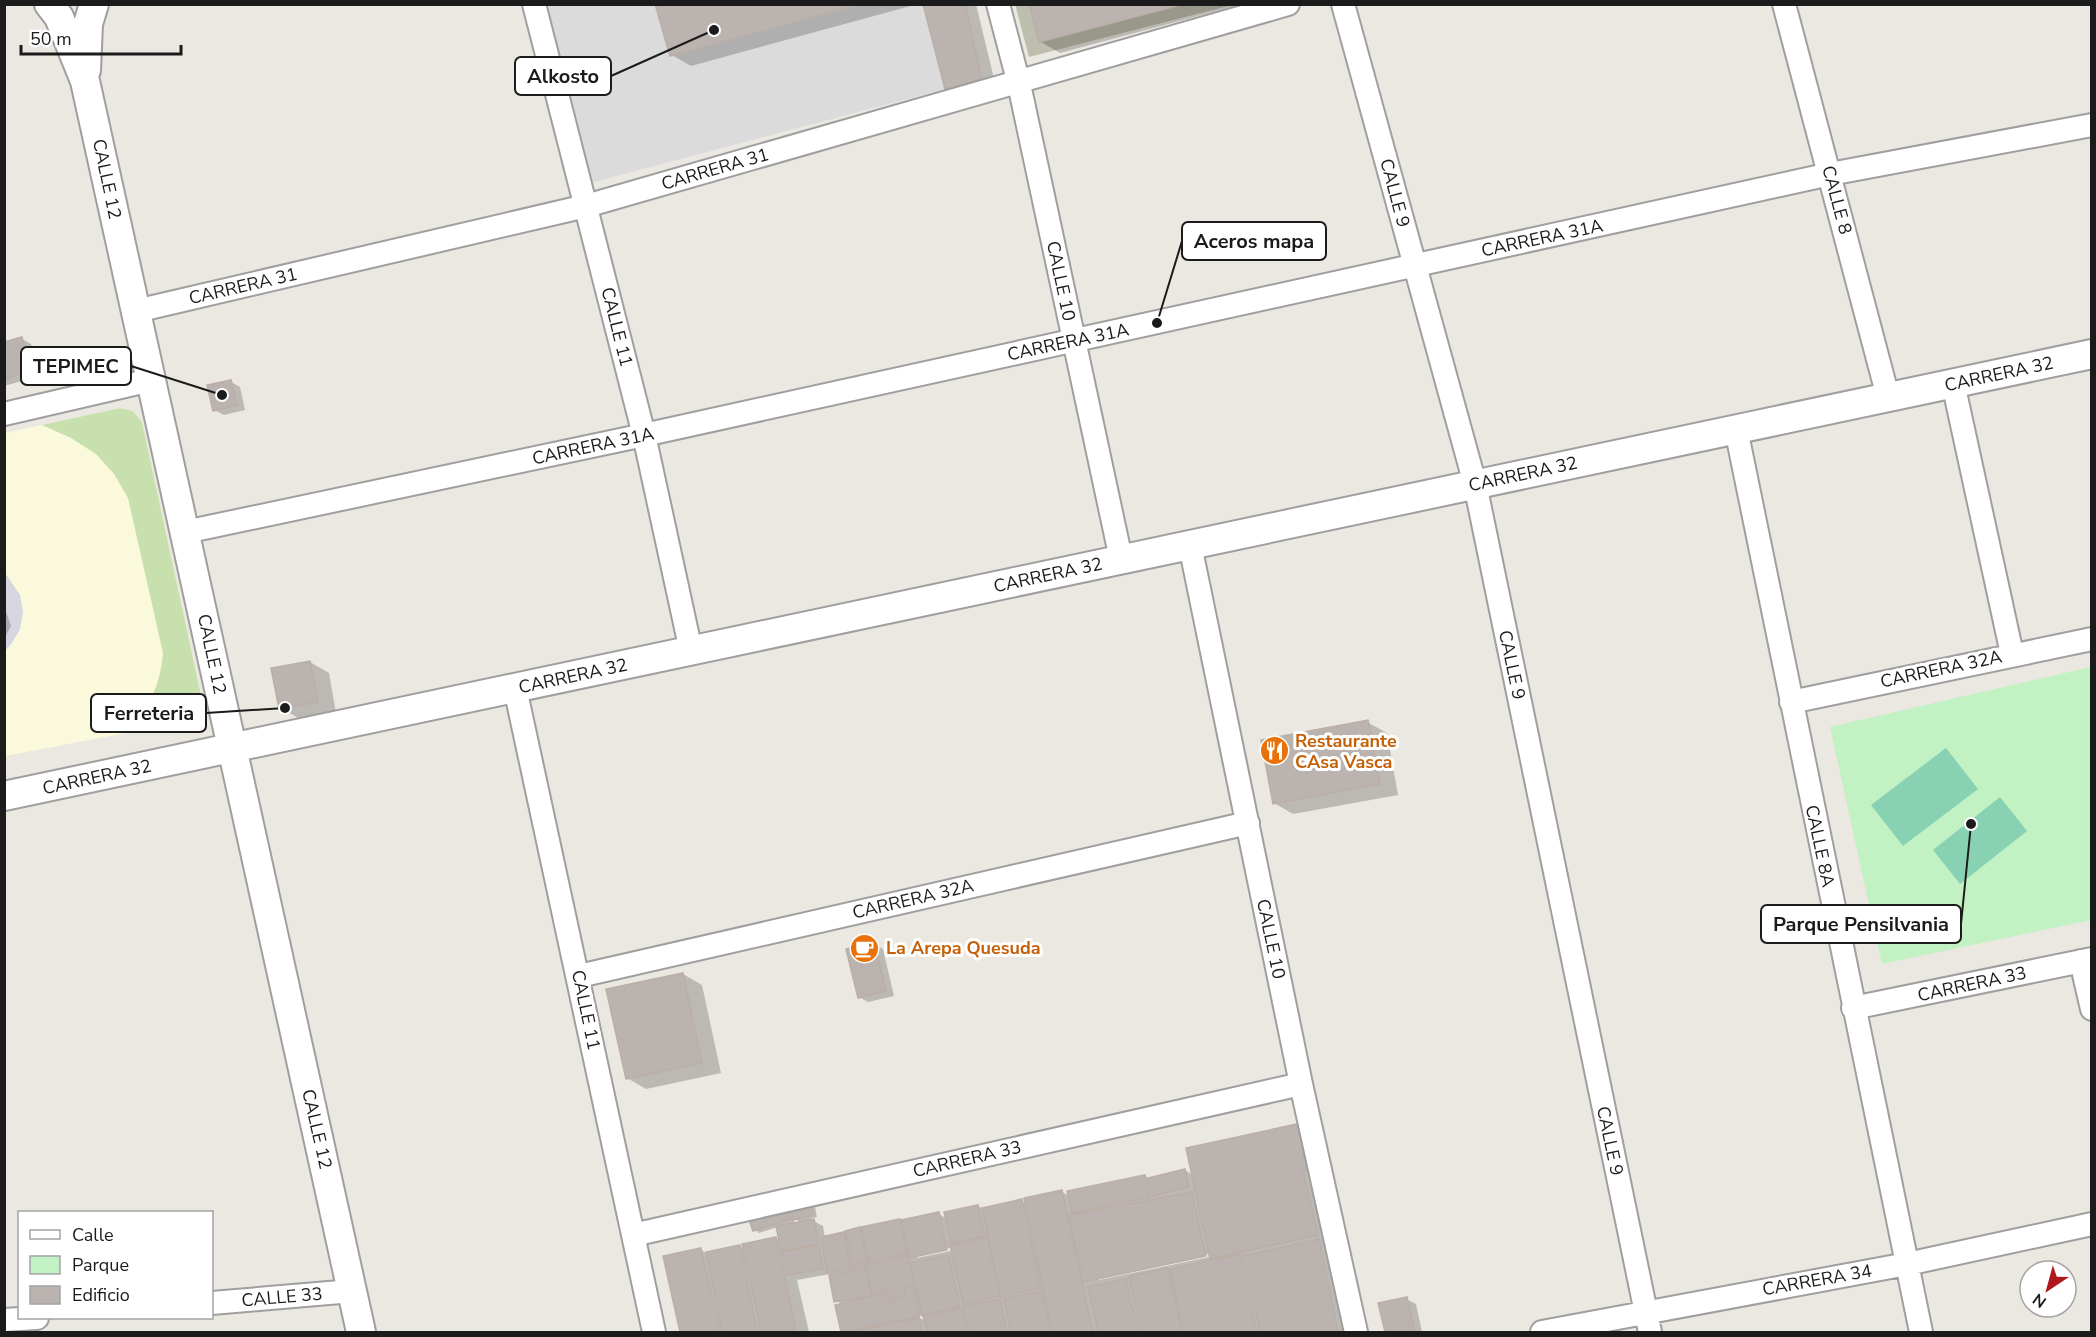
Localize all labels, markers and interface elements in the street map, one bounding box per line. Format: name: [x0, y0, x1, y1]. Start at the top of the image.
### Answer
scale bar: [21, 18, 182, 56]
text: 50 m: [30, 27, 72, 51]
callout: Alkosto: [515, 57, 611, 95]
text: Alkosto: [527, 63, 599, 90]
street label: CALLE 12: [87, 137, 127, 221]
street label: CARRERA 31: [658, 142, 772, 196]
street label: CALLE 9: [1374, 156, 1416, 230]
street label: CALLE 8: [1816, 163, 1858, 237]
street label: CARRERA 31A: [1479, 213, 1605, 263]
callout: Aceros mapa: [1182, 222, 1326, 260]
text: Aceros mapa: [1194, 228, 1314, 255]
street label: CALLE 10: [1041, 239, 1081, 323]
street label: CARRERA 31: [186, 262, 300, 310]
street label: CALLE 11: [596, 285, 638, 369]
street label: CARRERA 31A: [1005, 317, 1131, 367]
callout: TEPIMEC: [21, 347, 131, 385]
street label: CARRERA 32: [1942, 351, 2056, 397]
text: TEPIMEC: [33, 353, 119, 380]
street label: CARRERA 31A: [530, 421, 656, 471]
street label: CARRERA 32: [1466, 451, 1580, 497]
street label: CARRERA 32: [991, 552, 1105, 598]
street label: CALLE 12: [192, 612, 232, 696]
street label: CALLE 9: [1493, 628, 1531, 702]
street label: CARRERA 32A: [1878, 644, 2004, 694]
street label: CARRERA 32: [516, 653, 630, 699]
callout: Ferreteria: [91, 694, 206, 732]
text: Ferreteria: [104, 700, 194, 727]
place label: Restaurante CAsa Vasca: [1295, 729, 1397, 774]
restaurant icon: Restaurante CAsa Vasca: [1258, 735, 1290, 767]
street label: CARRERA 32: [40, 754, 154, 800]
street label: CALLE 8A: [1800, 803, 1840, 889]
street label: CARRERA 32A: [850, 873, 976, 925]
street label: CALLE 10: [1251, 897, 1291, 981]
callout: Parque Pensilvania: [1761, 905, 1961, 943]
text: Parque Pensilvania: [1773, 911, 1949, 938]
cafe icon: La Arepa Quesuda: [849, 932, 881, 964]
place label: La Arepa Quesuda: [886, 936, 1041, 960]
street label: CARRERA 33: [1915, 961, 2029, 1007]
street label: CALLE 11: [566, 968, 606, 1052]
street label: CALLE 12: [296, 1087, 338, 1171]
street label: CALLE 9: [1591, 1104, 1629, 1178]
street label: CARRERA 33: [910, 1135, 1024, 1183]
legend: [18, 1211, 213, 1319]
text: Calle: [72, 1223, 114, 1247]
text: Parque: [72, 1253, 129, 1277]
street label: CARRERA 34: [1760, 1259, 1874, 1301]
north arrow: [2018, 1259, 2078, 1319]
street label: CALLE 33: [241, 1282, 323, 1312]
text: Edificio: [72, 1283, 130, 1307]
text: N: [2028, 1288, 2051, 1313]

